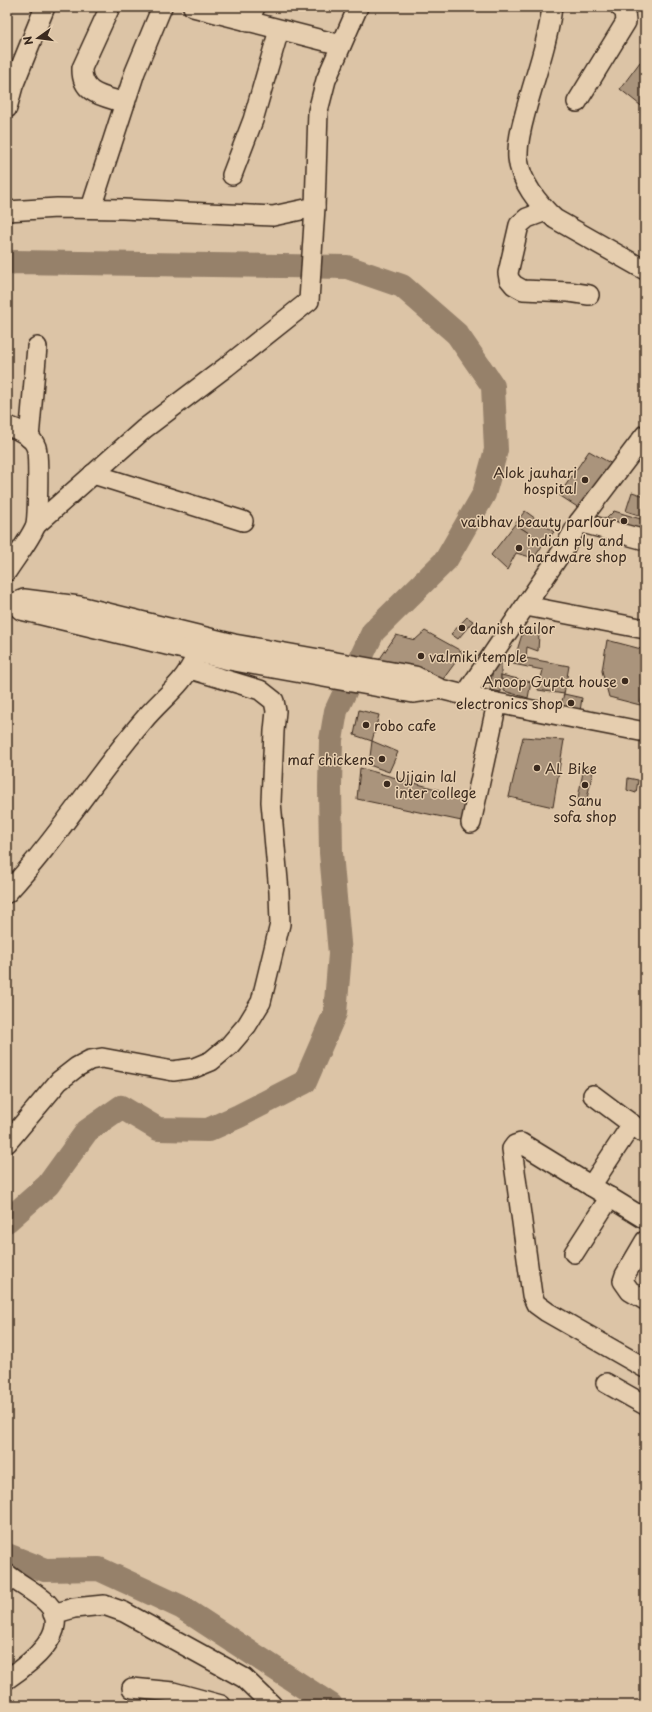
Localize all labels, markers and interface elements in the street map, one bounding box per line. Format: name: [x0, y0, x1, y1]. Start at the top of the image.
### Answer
north arrow: [18, 18, 58, 58]
text: N: [18, 34, 37, 47]
place label: Alok jauhari hospital: [493, 462, 577, 499]
marker: Alok jauhari hospital: [580, 475, 590, 485]
place label: vaibhav beauty parlour: [461, 511, 616, 532]
marker: vaibhav beauty parlour: [619, 516, 629, 526]
place label: indian ply and hardware shop: [527, 530, 627, 567]
marker: indian ply and hardware shop: [514, 543, 524, 553]
place label: danish tailor: [470, 618, 555, 639]
marker: danish tailor: [457, 623, 467, 633]
place label: valmiki temple: [429, 646, 527, 667]
marker: valmiki temple: [416, 651, 426, 661]
place label: Anoop Gupta house: [482, 671, 617, 692]
marker: Anoop Gupta house: [620, 676, 630, 686]
place label: electronics shop: [456, 693, 563, 714]
marker: electronics shop: [566, 698, 576, 708]
place label: robo cafe: [374, 715, 436, 736]
marker: robo cafe: [361, 720, 371, 730]
place label: maf chickens: [287, 749, 374, 770]
marker: maf chickens: [377, 754, 387, 764]
place label: AL Bike: [545, 758, 597, 779]
marker: AL Bike: [532, 763, 542, 773]
place label: Ujjain lal inter college: [395, 766, 477, 803]
marker: Ujjain lal inter college: [382, 779, 392, 789]
marker: Sanu sofa shop: [580, 780, 590, 790]
place label: Sanu sofa shop: [553, 790, 617, 827]

